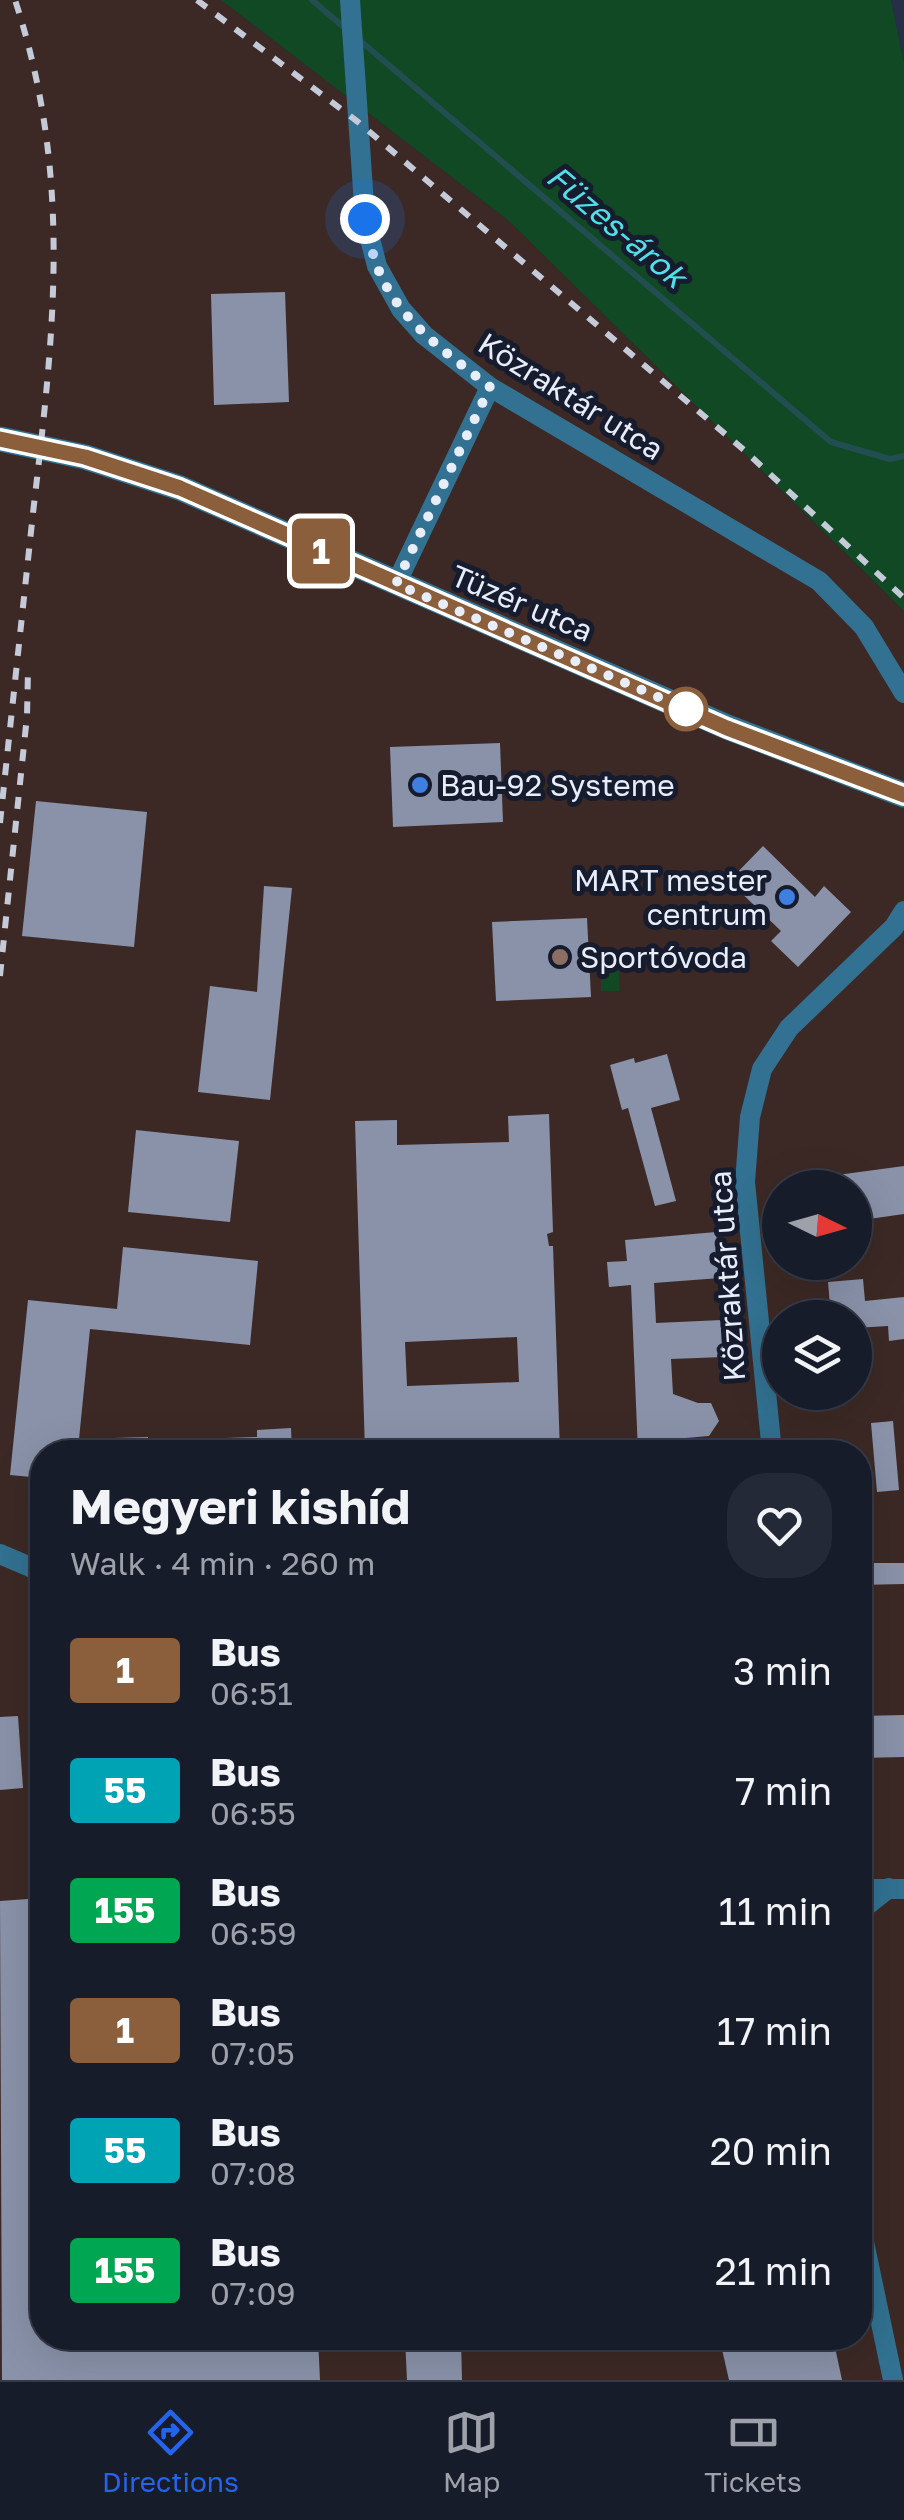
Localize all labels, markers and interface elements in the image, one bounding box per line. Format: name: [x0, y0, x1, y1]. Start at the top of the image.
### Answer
water label: Füzes-árok: [540, 157, 697, 297]
your location: [340, 194, 390, 244]
street label: Közraktár utca: [472, 325, 670, 467]
line badge: 1: [288, 518, 354, 584]
text: 1: [312, 530, 330, 572]
street label: Tüzér utca: [446, 557, 598, 649]
unlabelled marker: [665, 688, 707, 730]
place label: Bau-92 Systeme: [440, 767, 675, 803]
marker: Bau-92 Systeme: [409, 774, 431, 796]
place label: MART mester centrum: [574, 862, 767, 932]
marker: MART mester centrum: [776, 886, 798, 908]
place label: Sportóvoda: [580, 939, 747, 975]
marker: Sportóvoda: [549, 946, 571, 968]
street label: Közraktár utca: [702, 1170, 752, 1382]
north arrow: [762, 1170, 872, 1280]
map controls: [762, 1170, 872, 1410]
button: layers: [762, 1300, 872, 1410]
button: heart: [727, 1473, 832, 1578]
text: Megyeri kishíd: [70, 1477, 410, 1535]
text: Walk · 4 min · 260 m: [70, 1544, 375, 1582]
text: Bus: [210, 1629, 281, 1674]
text: 3 min: [733, 1648, 832, 1693]
text: 1: [116, 1649, 134, 1691]
text: 06:51: [210, 1674, 293, 1712]
text: Bus: [210, 1749, 281, 1794]
text: 7 min: [735, 1768, 832, 1813]
text: 55: [104, 1769, 146, 1811]
text: 06:55: [210, 1794, 296, 1832]
text: Bus: [210, 1869, 281, 1914]
text: 11 min: [718, 1888, 832, 1933]
text: 155: [95, 1889, 155, 1931]
text: 06:59: [210, 1914, 297, 1952]
text: Bus: [210, 1989, 281, 2034]
text: 17 min: [717, 2008, 832, 2053]
text: 1: [116, 2009, 134, 2051]
text: 07:05: [210, 2034, 295, 2072]
text: Bus: [210, 2109, 281, 2154]
text: 20 min: [710, 2128, 832, 2173]
text: 55: [104, 2129, 146, 2171]
text: 07:08: [210, 2154, 296, 2192]
text: Bus: [210, 2229, 281, 2274]
text: 21 min: [715, 2248, 832, 2293]
text: 155: [95, 2249, 155, 2291]
text: 07:09: [210, 2274, 296, 2312]
tab: Directions: [102, 2405, 239, 2498]
tab: Map: [443, 2405, 500, 2498]
tab: Tickets: [704, 2405, 802, 2498]

